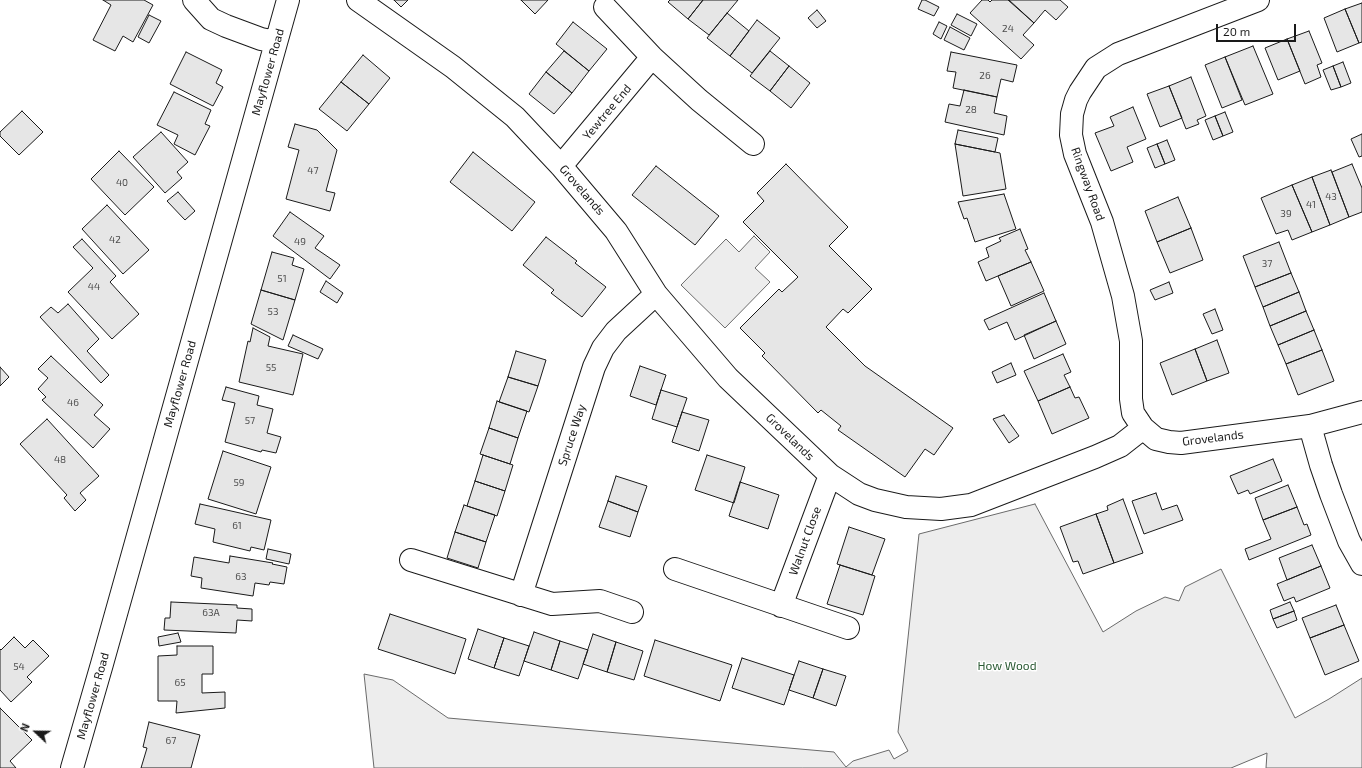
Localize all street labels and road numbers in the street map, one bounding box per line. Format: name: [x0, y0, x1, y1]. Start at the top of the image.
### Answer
street label: Mayflower Road: [249, 27, 287, 117]
street label: Yewtree End: [580, 81, 634, 143]
street label: Ringway Road: [1068, 145, 1108, 223]
street label: Grovelands: [556, 162, 608, 218]
street label: Mayflower Road: [161, 339, 199, 429]
street label: Spruce Way: [555, 402, 589, 468]
street label: Grovelands: [763, 410, 817, 464]
street label: Grovelands: [1181, 427, 1245, 449]
street label: Walnut Close: [786, 505, 824, 577]
street label: Mayflower Road: [74, 651, 112, 741]

